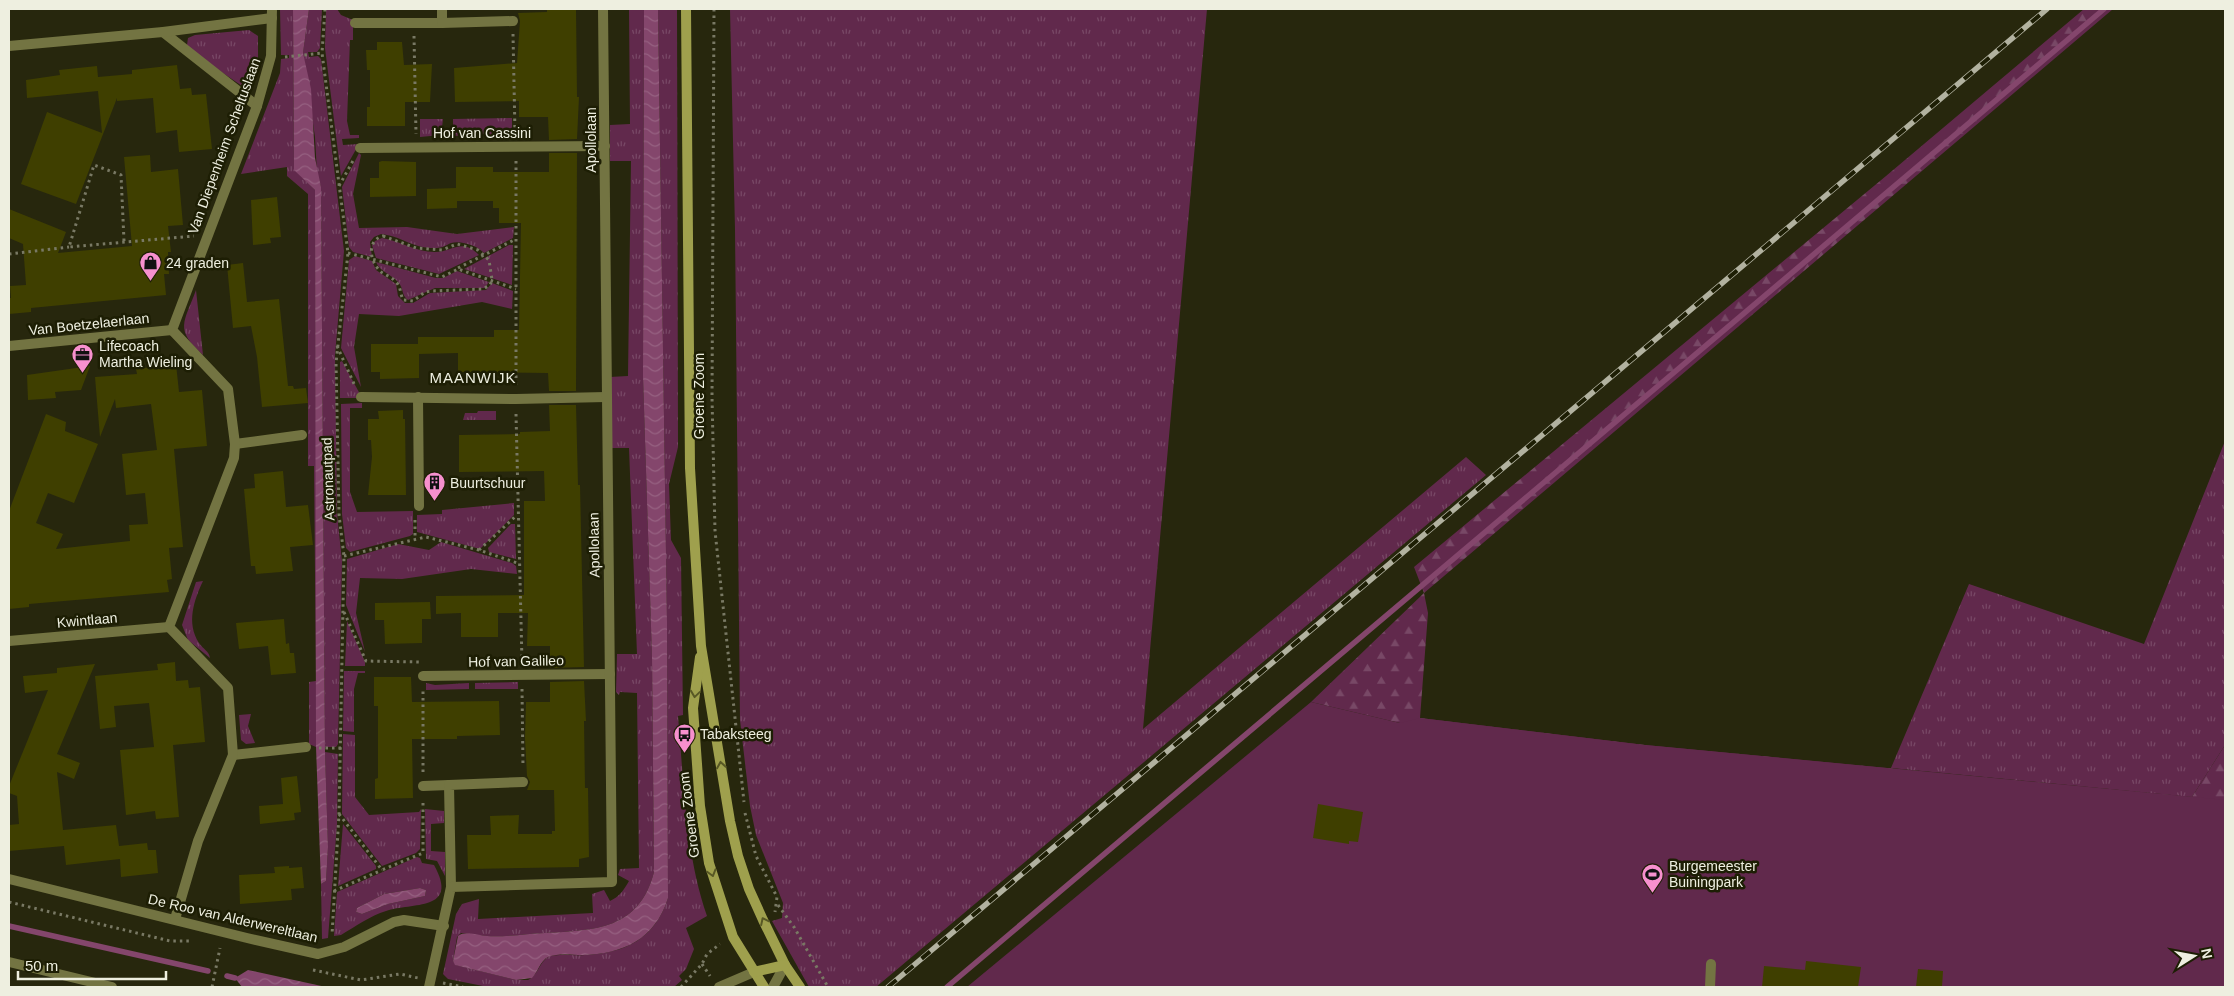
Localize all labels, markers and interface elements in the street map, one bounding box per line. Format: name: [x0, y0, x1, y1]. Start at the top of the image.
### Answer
street label: Van Diepenheim Scheltuslaan: [185, 56, 263, 236]
street label: Apollolaan: [583, 107, 599, 173]
street label: Hof van Cassini: [433, 125, 531, 141]
shop icon: 24 graden: [138, 251, 162, 282]
place label: 24 graden: [166, 255, 229, 271]
street label: Van Boetzelaerlaan: [28, 310, 150, 338]
place label: Lifecoach Martha Wieling: [99, 338, 192, 370]
office icon: Lifecoach Martha Wieling: [71, 342, 95, 373]
street label: Groene Zoom: [691, 353, 707, 439]
district label: MAANWIJK: [429, 369, 517, 386]
street label: Astronautpad: [319, 437, 337, 521]
building icon: Buurtschuur: [422, 471, 446, 502]
place label: Buurtschuur: [450, 475, 526, 491]
street label: Apollolaan: [585, 512, 603, 578]
street label: Kwintlaan: [56, 609, 118, 631]
street label: Hof van Galileo: [468, 652, 564, 670]
one-way arrow: [690, 691, 701, 699]
bus stop icon: Tabaksteeg: [672, 722, 696, 753]
place label: Tabaksteeg: [700, 726, 772, 742]
one-way arrow: [716, 761, 726, 770]
street label: Groene Zoom: [676, 771, 702, 859]
place label: Burgemeester Buiningpark: [1669, 858, 1757, 890]
sports icon: Burgemeester Buiningpark: [1641, 862, 1665, 893]
one-way arrow: [706, 868, 716, 877]
street label: De Roo van Alderwereltlaan: [147, 891, 319, 945]
one-way arrow: [760, 917, 770, 926]
north arrow: [2169, 931, 2219, 981]
text: N: [2198, 947, 2216, 960]
scale bar: [18, 948, 165, 980]
text: 50 m: [25, 957, 58, 974]

